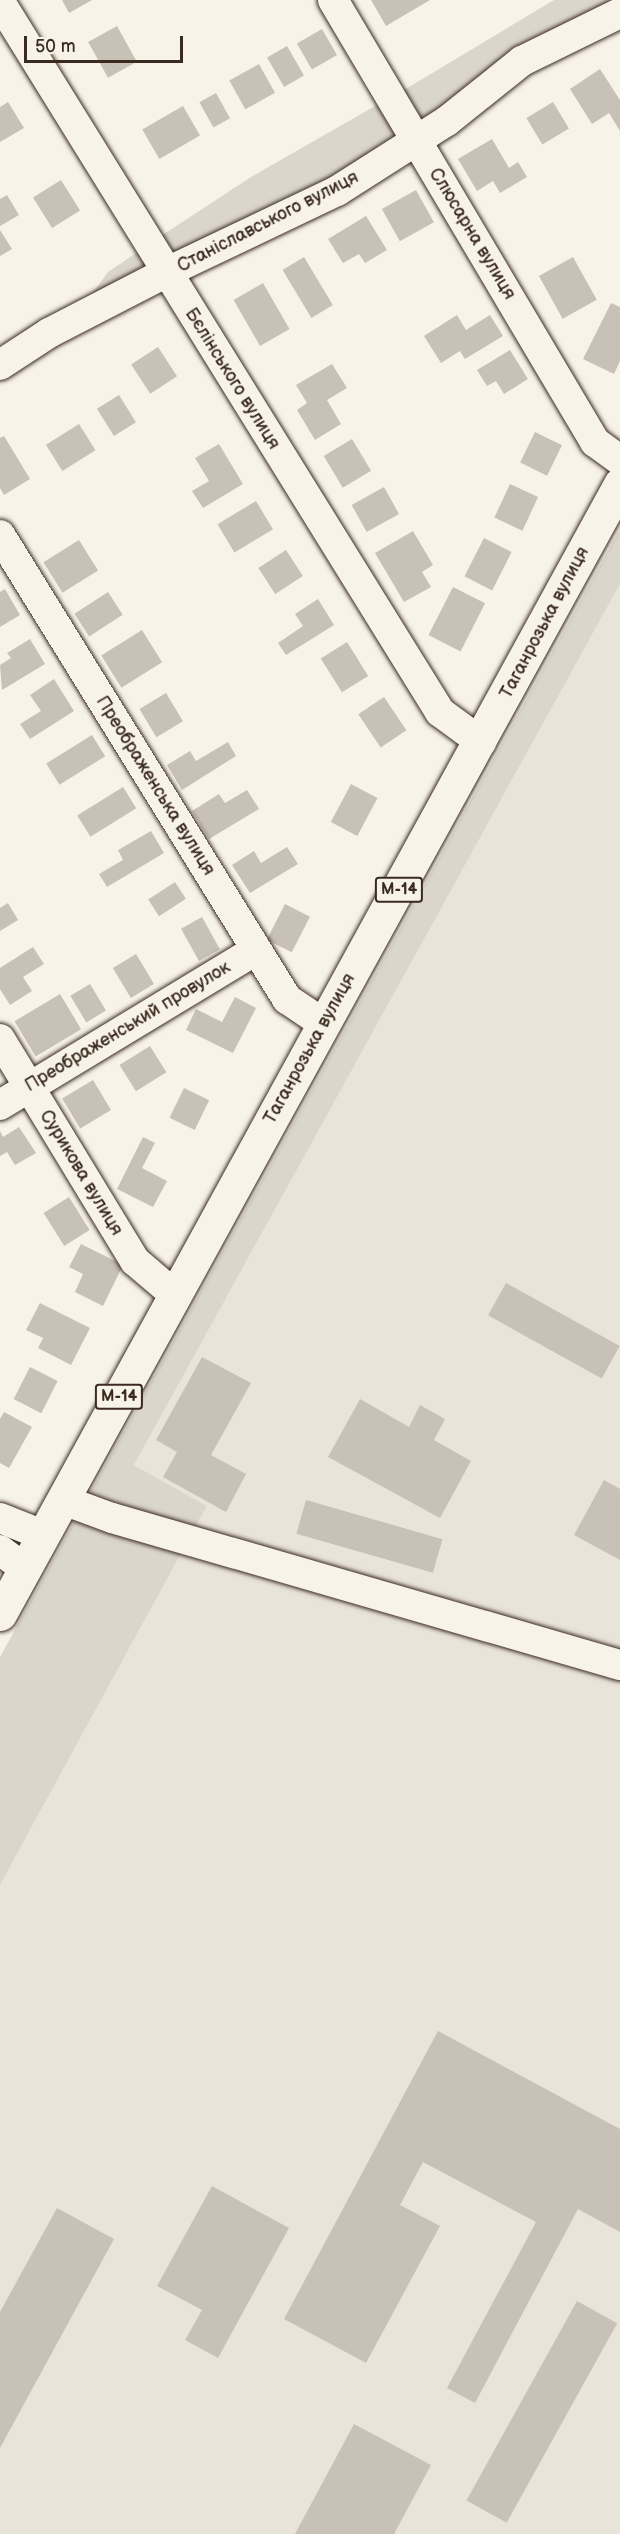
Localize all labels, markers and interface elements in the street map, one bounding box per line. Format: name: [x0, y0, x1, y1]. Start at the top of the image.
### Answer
scale bar: [27, 24, 186, 62]
text: 50 m: [35, 36, 76, 57]
street label: Слюсарна вулиця: [424, 164, 520, 304]
street label: Станіславського вулиця: [174, 167, 362, 277]
street label: Бєлінського вулиця: [180, 304, 284, 454]
street label: Таганрозька вулиця: [496, 543, 594, 703]
street label: Преображенська вулиця: [91, 692, 219, 880]
road number: М-14: [374, 877, 424, 903]
street label: Преображенський провулок: [21, 957, 235, 1097]
street label: Таганрозька вулиця: [260, 970, 360, 1128]
street label: Сурикова вулиця: [35, 1106, 127, 1240]
road number: М-14: [94, 1384, 144, 1410]

